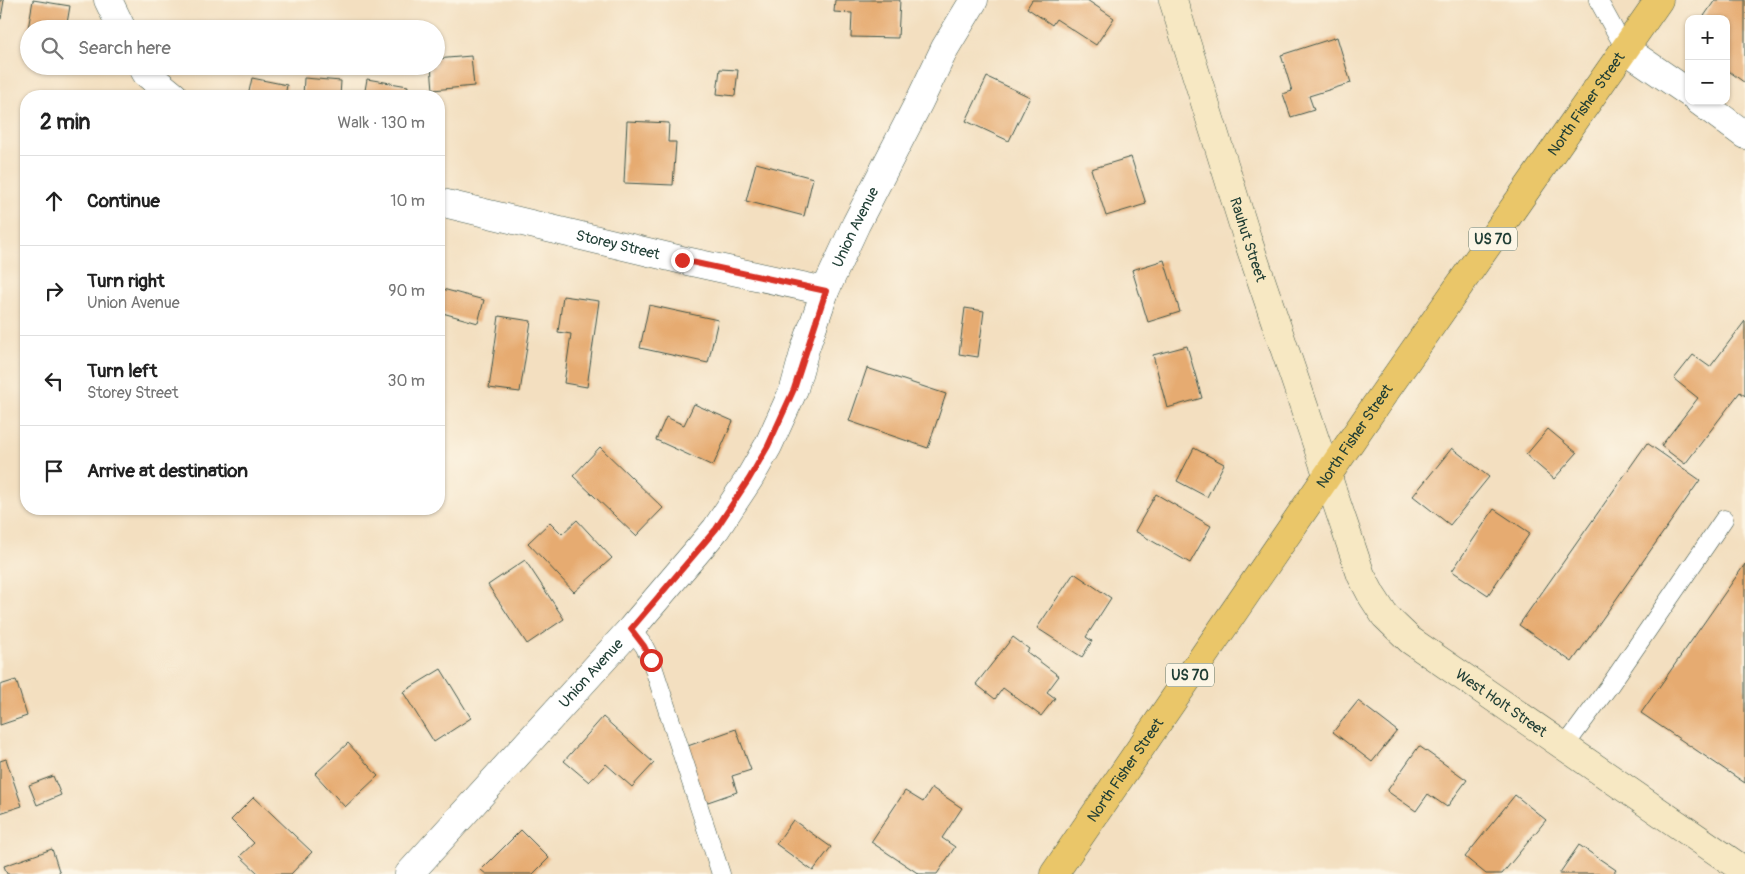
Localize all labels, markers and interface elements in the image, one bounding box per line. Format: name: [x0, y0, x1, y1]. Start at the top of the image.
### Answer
map controls: [1685, 15, 1730, 105]
button: +: [1685, 15, 1730, 60]
search box: [20, 20, 445, 75]
icon: search: [38, 34, 66, 62]
text: Search here: [78, 36, 171, 60]
street label: North Fisher Street: [1544, 48, 1630, 160]
button: −: [1685, 60, 1730, 105]
text: 2 min: [40, 109, 90, 136]
text: Walk · 130 m: [338, 113, 425, 133]
street label: Union Avenue: [828, 184, 884, 271]
icon: ahead: [40, 187, 68, 215]
text: Continue: [87, 189, 160, 213]
text: 10 m: [390, 191, 425, 211]
street label: Rauhut Street: [1225, 195, 1270, 285]
street label: Storey Street: [574, 226, 663, 265]
road number: US 70: [1469, 228, 1517, 250]
route end: [671, 249, 694, 272]
text: Turn right: [87, 269, 165, 293]
icon: right: [40, 277, 68, 305]
text: 90 m: [388, 281, 425, 301]
text: Union Avenue: [87, 293, 180, 313]
text: Turn left: [87, 359, 157, 383]
icon: left: [40, 367, 68, 395]
text: 30 m: [387, 371, 425, 391]
street label: North Fisher Street: [1312, 380, 1398, 492]
text: Storey Street: [87, 383, 178, 403]
icon: arrive: [40, 457, 68, 485]
text: Arrive at destination: [87, 459, 248, 483]
street label: Union Avenue: [555, 634, 628, 712]
route start: [640, 649, 663, 672]
road number: US 70: [1166, 664, 1214, 686]
street label: West Holt Street: [1451, 665, 1551, 742]
street label: North Fisher Street: [1083, 714, 1169, 826]

